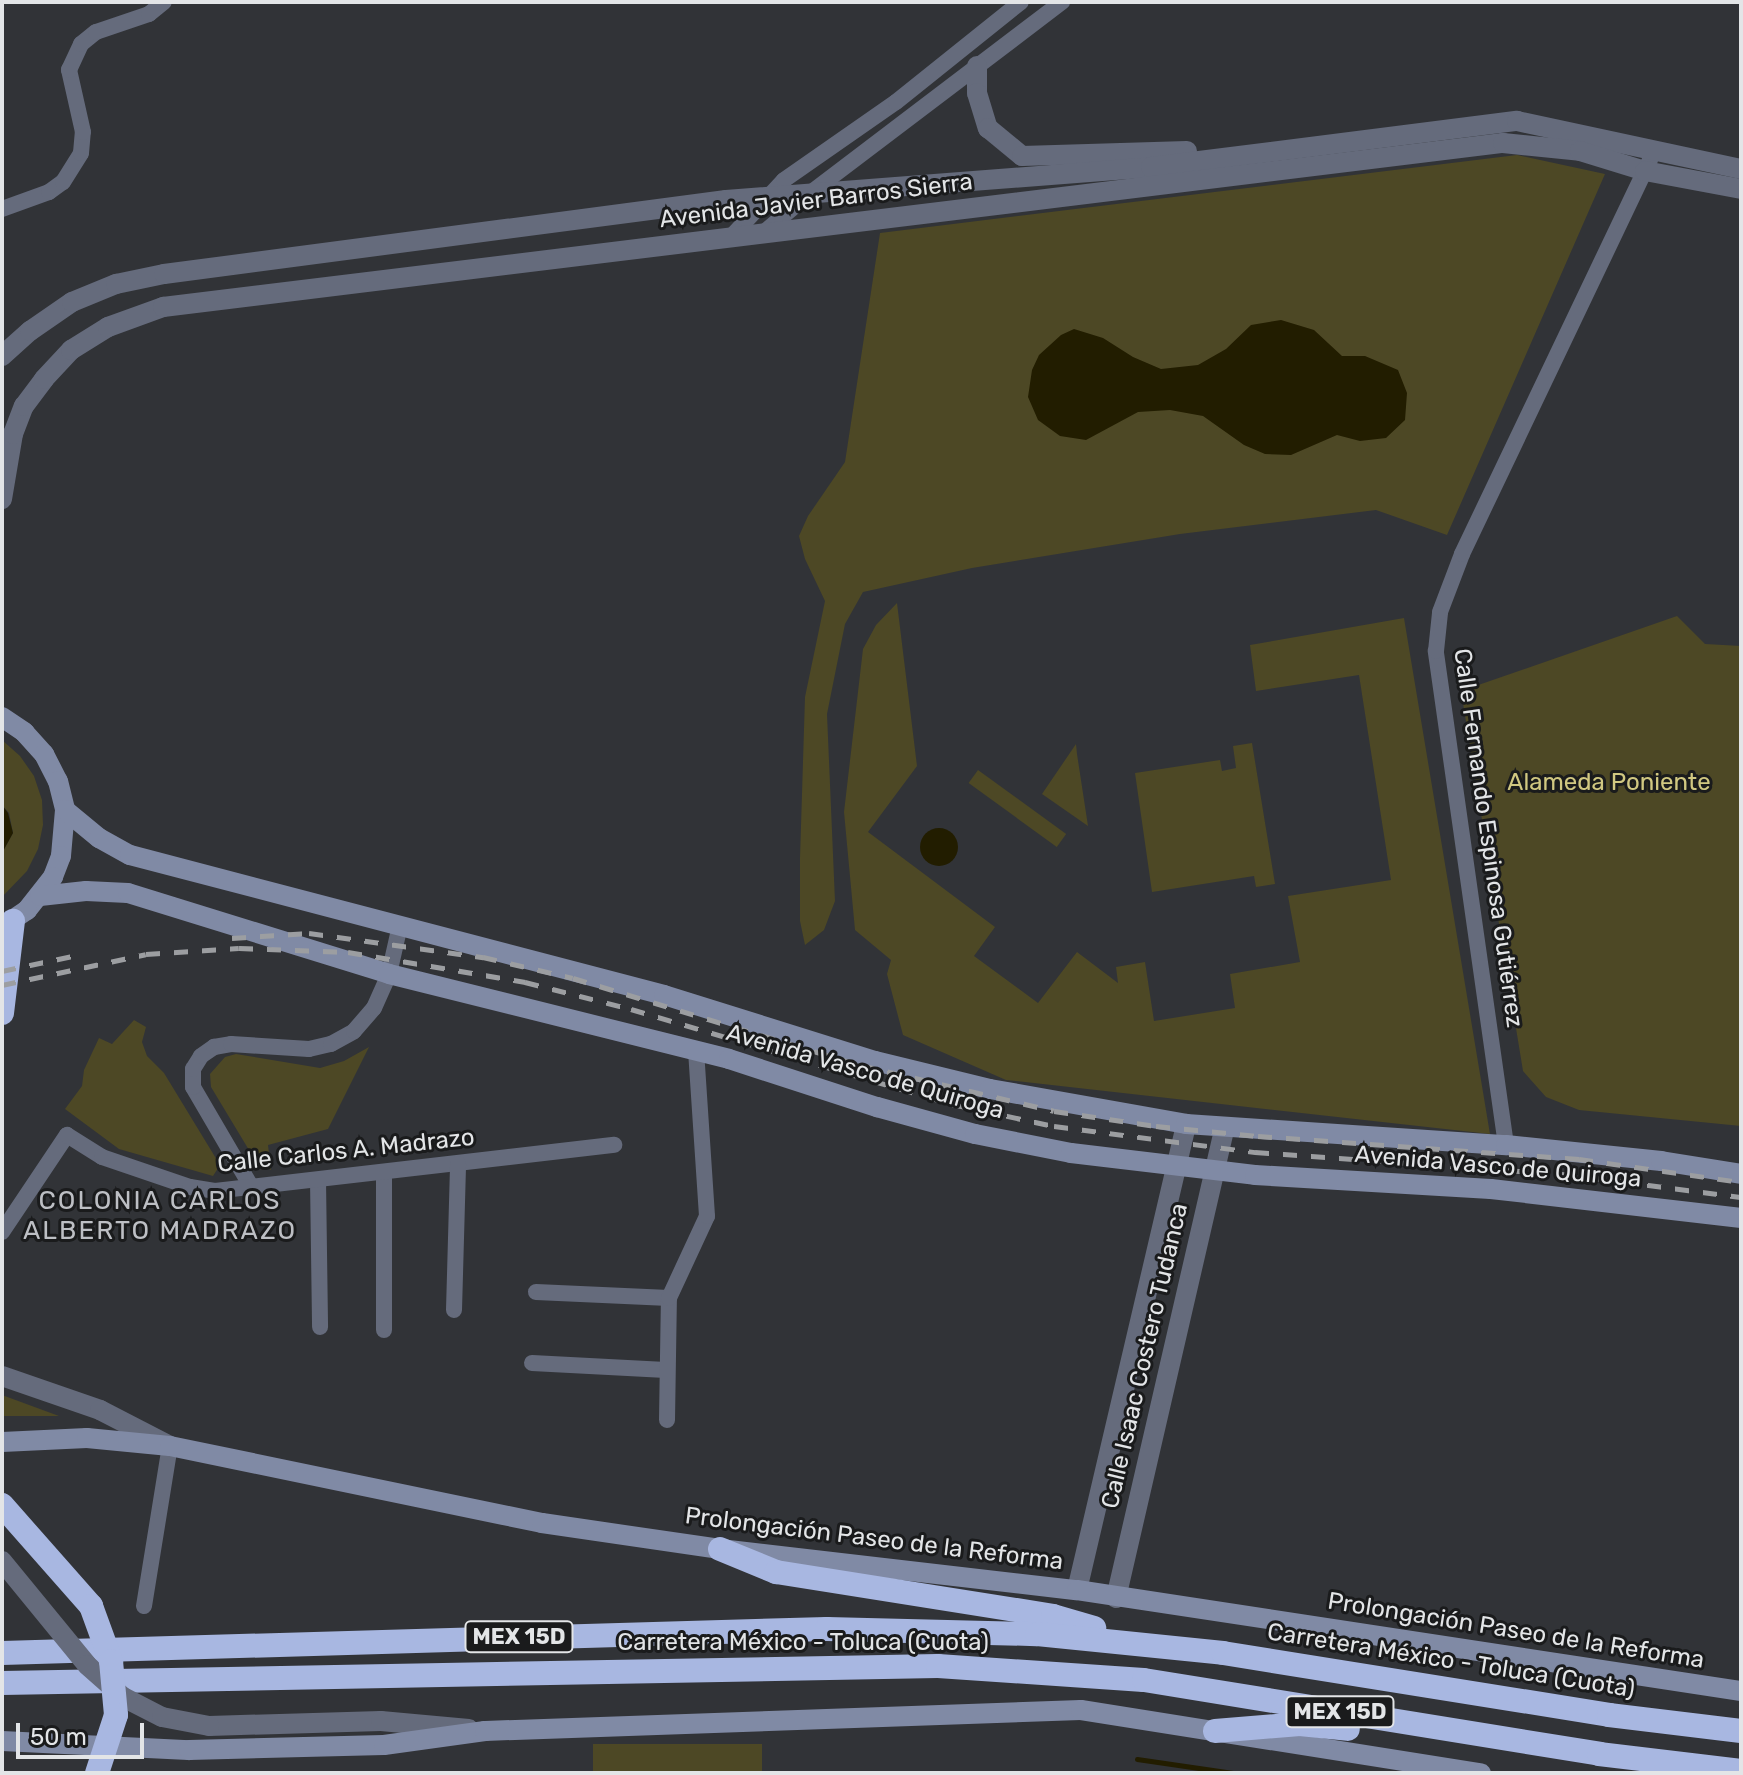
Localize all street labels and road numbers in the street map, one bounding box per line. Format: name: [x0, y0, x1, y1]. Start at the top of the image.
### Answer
street label: Avenida Javier Barros Sierra: [658, 167, 974, 235]
street label: Calle Fernando Espinosa Gutiérrez: [1447, 647, 1529, 1029]
street label: Avenida Vasco de Quiroga: [722, 1018, 1008, 1126]
street label: Calle Carlos A. Madrazo: [216, 1123, 476, 1179]
street label: Avenida Vasco de Quiroga: [1353, 1140, 1643, 1194]
street label: Calle Isaac Costero Tudanca: [1096, 1200, 1194, 1512]
street label: Prolongación Paseo de la Reforma: [683, 1502, 1065, 1576]
street label: Prolongación Paseo de la Reforma: [1326, 1587, 1706, 1675]
street label: Carretera México - Toluca (Cuota): [1265, 1618, 1637, 1704]
road number: MEX 15D: [463, 1619, 575, 1655]
street label: Carretera México - Toluca (Cuota): [617, 1629, 989, 1657]
road number: MEX 15D: [1284, 1694, 1396, 1730]

